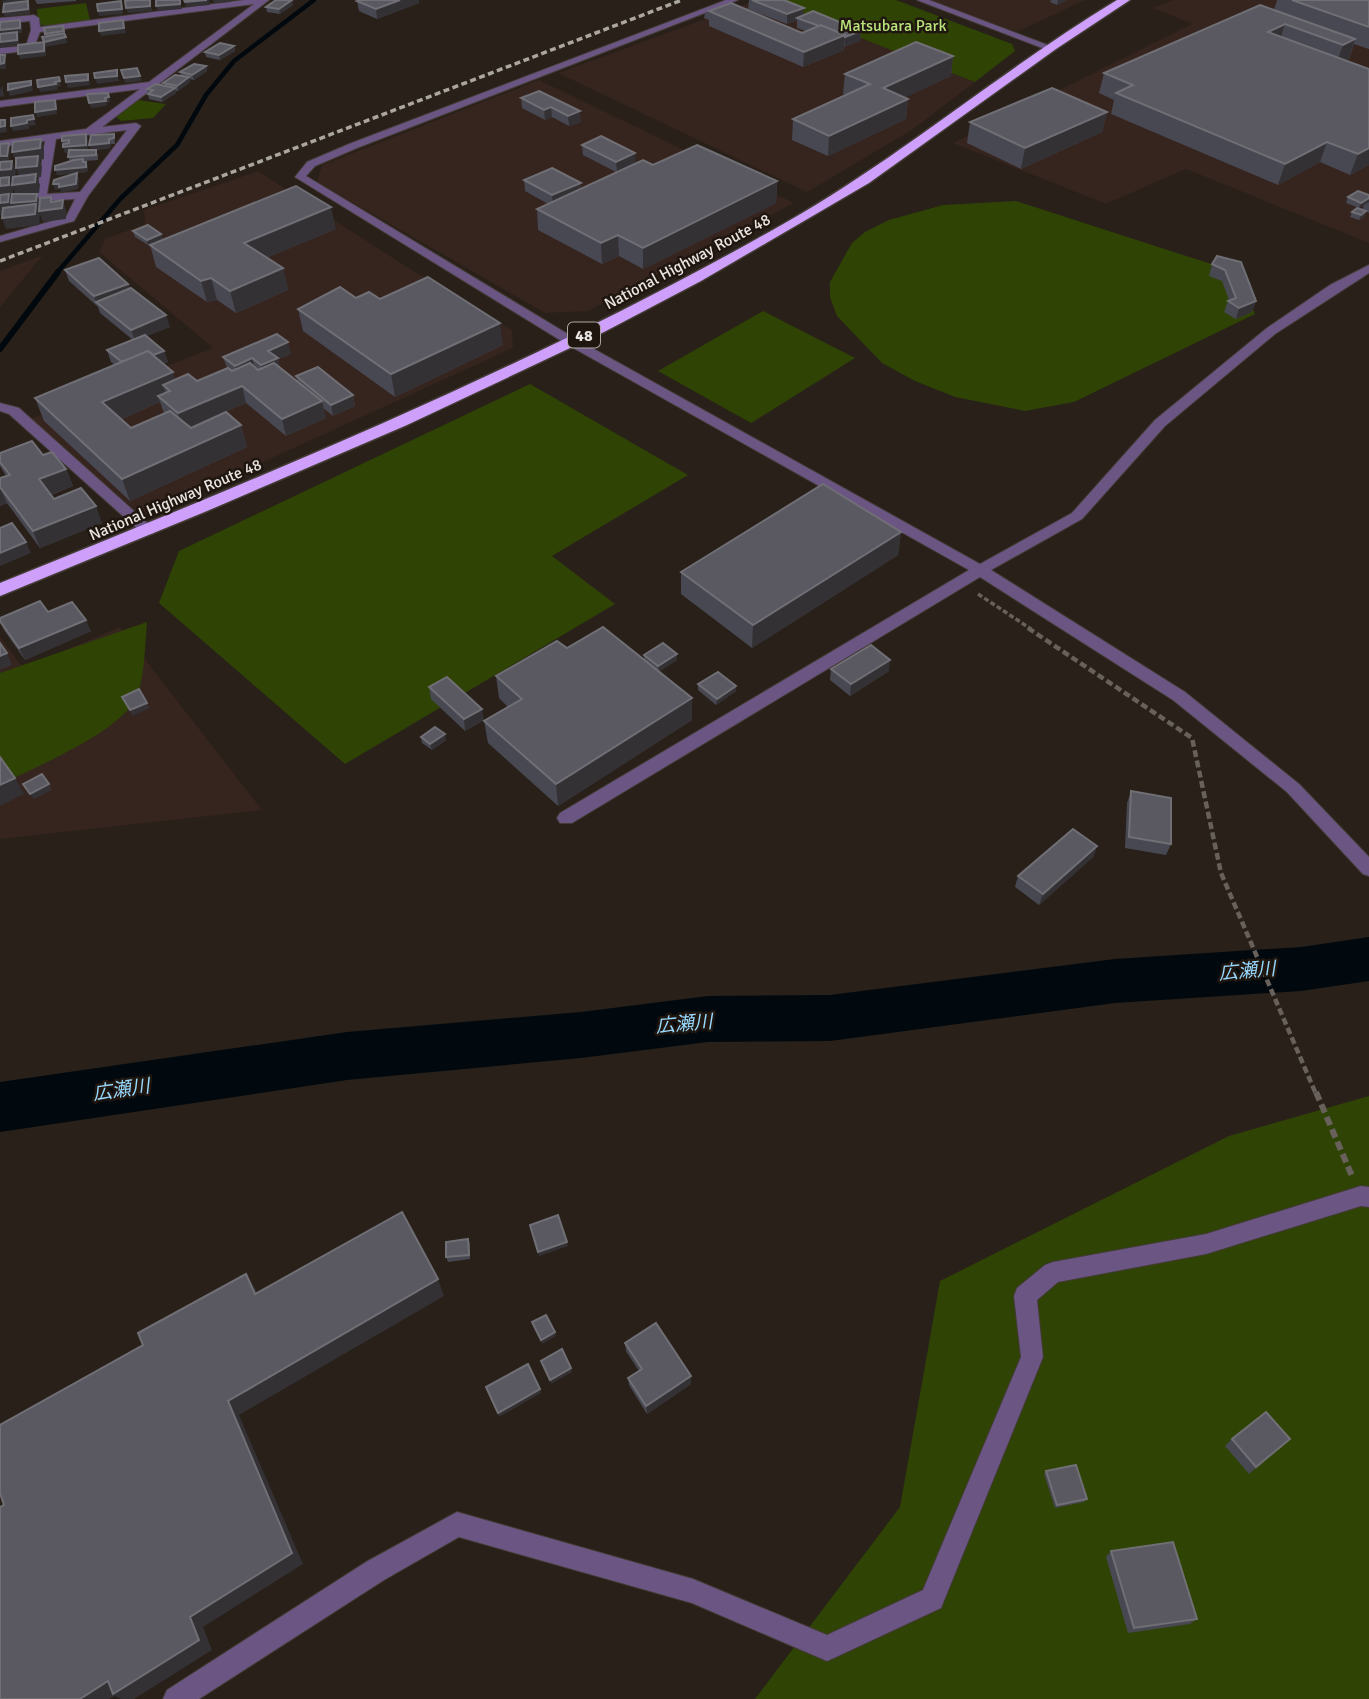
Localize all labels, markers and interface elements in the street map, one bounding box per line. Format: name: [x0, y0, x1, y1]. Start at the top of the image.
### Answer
park label: Matsubara Park: [840, 16, 946, 36]
street label: National Highway Route 48: [601, 210, 774, 314]
road number: 48: [568, 322, 600, 348]
street label: National Highway Route 48: [86, 455, 265, 545]
water label: 広瀬川: [1218, 956, 1279, 985]
water label: 広瀬川: [655, 1009, 716, 1038]
water label: 広瀬川: [91, 1074, 153, 1106]

